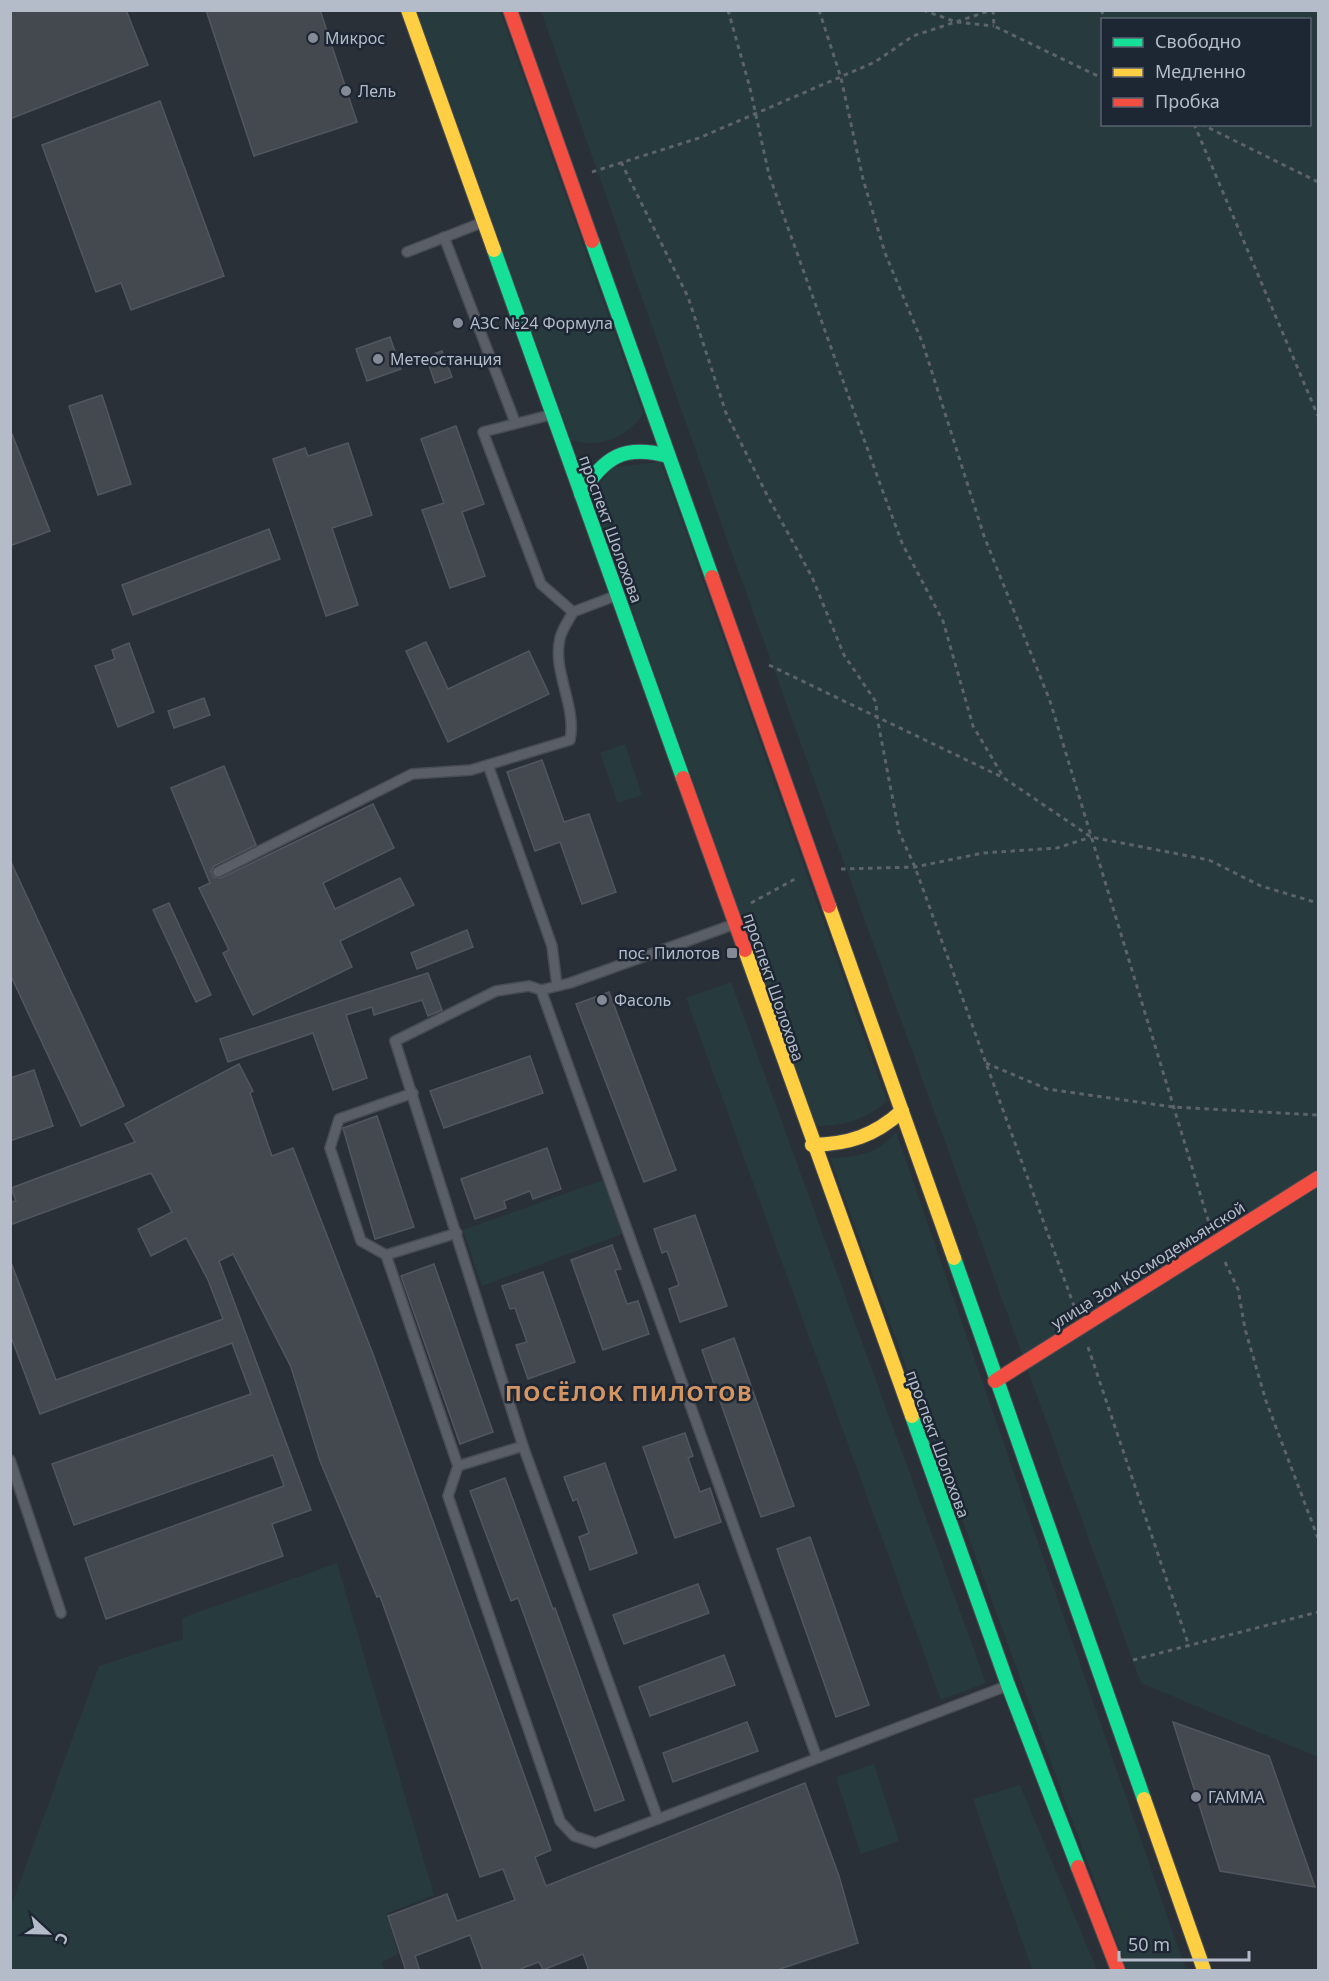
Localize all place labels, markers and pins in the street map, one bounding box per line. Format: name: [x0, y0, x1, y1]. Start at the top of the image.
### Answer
place label: Микрос: [325, 27, 385, 49]
marker: Микрос: [306, 31, 320, 45]
place label: Лель: [358, 80, 396, 102]
marker: Лель: [339, 84, 353, 98]
place label: АЗС №24 Формула: [470, 312, 613, 334]
marker: АЗС №24 Формула: [451, 316, 465, 330]
place label: Метеостанция: [390, 348, 502, 370]
marker: Метеостанция: [371, 352, 385, 366]
place label: пос. Пилотов: [618, 942, 720, 964]
marker: пос. Пилотов: [725, 946, 739, 960]
place label: Фасоль: [614, 989, 671, 1011]
marker: Фасоль: [595, 993, 609, 1007]
place label: ГАММА: [1208, 1786, 1265, 1808]
marker: ГАММА: [1189, 1790, 1203, 1804]

